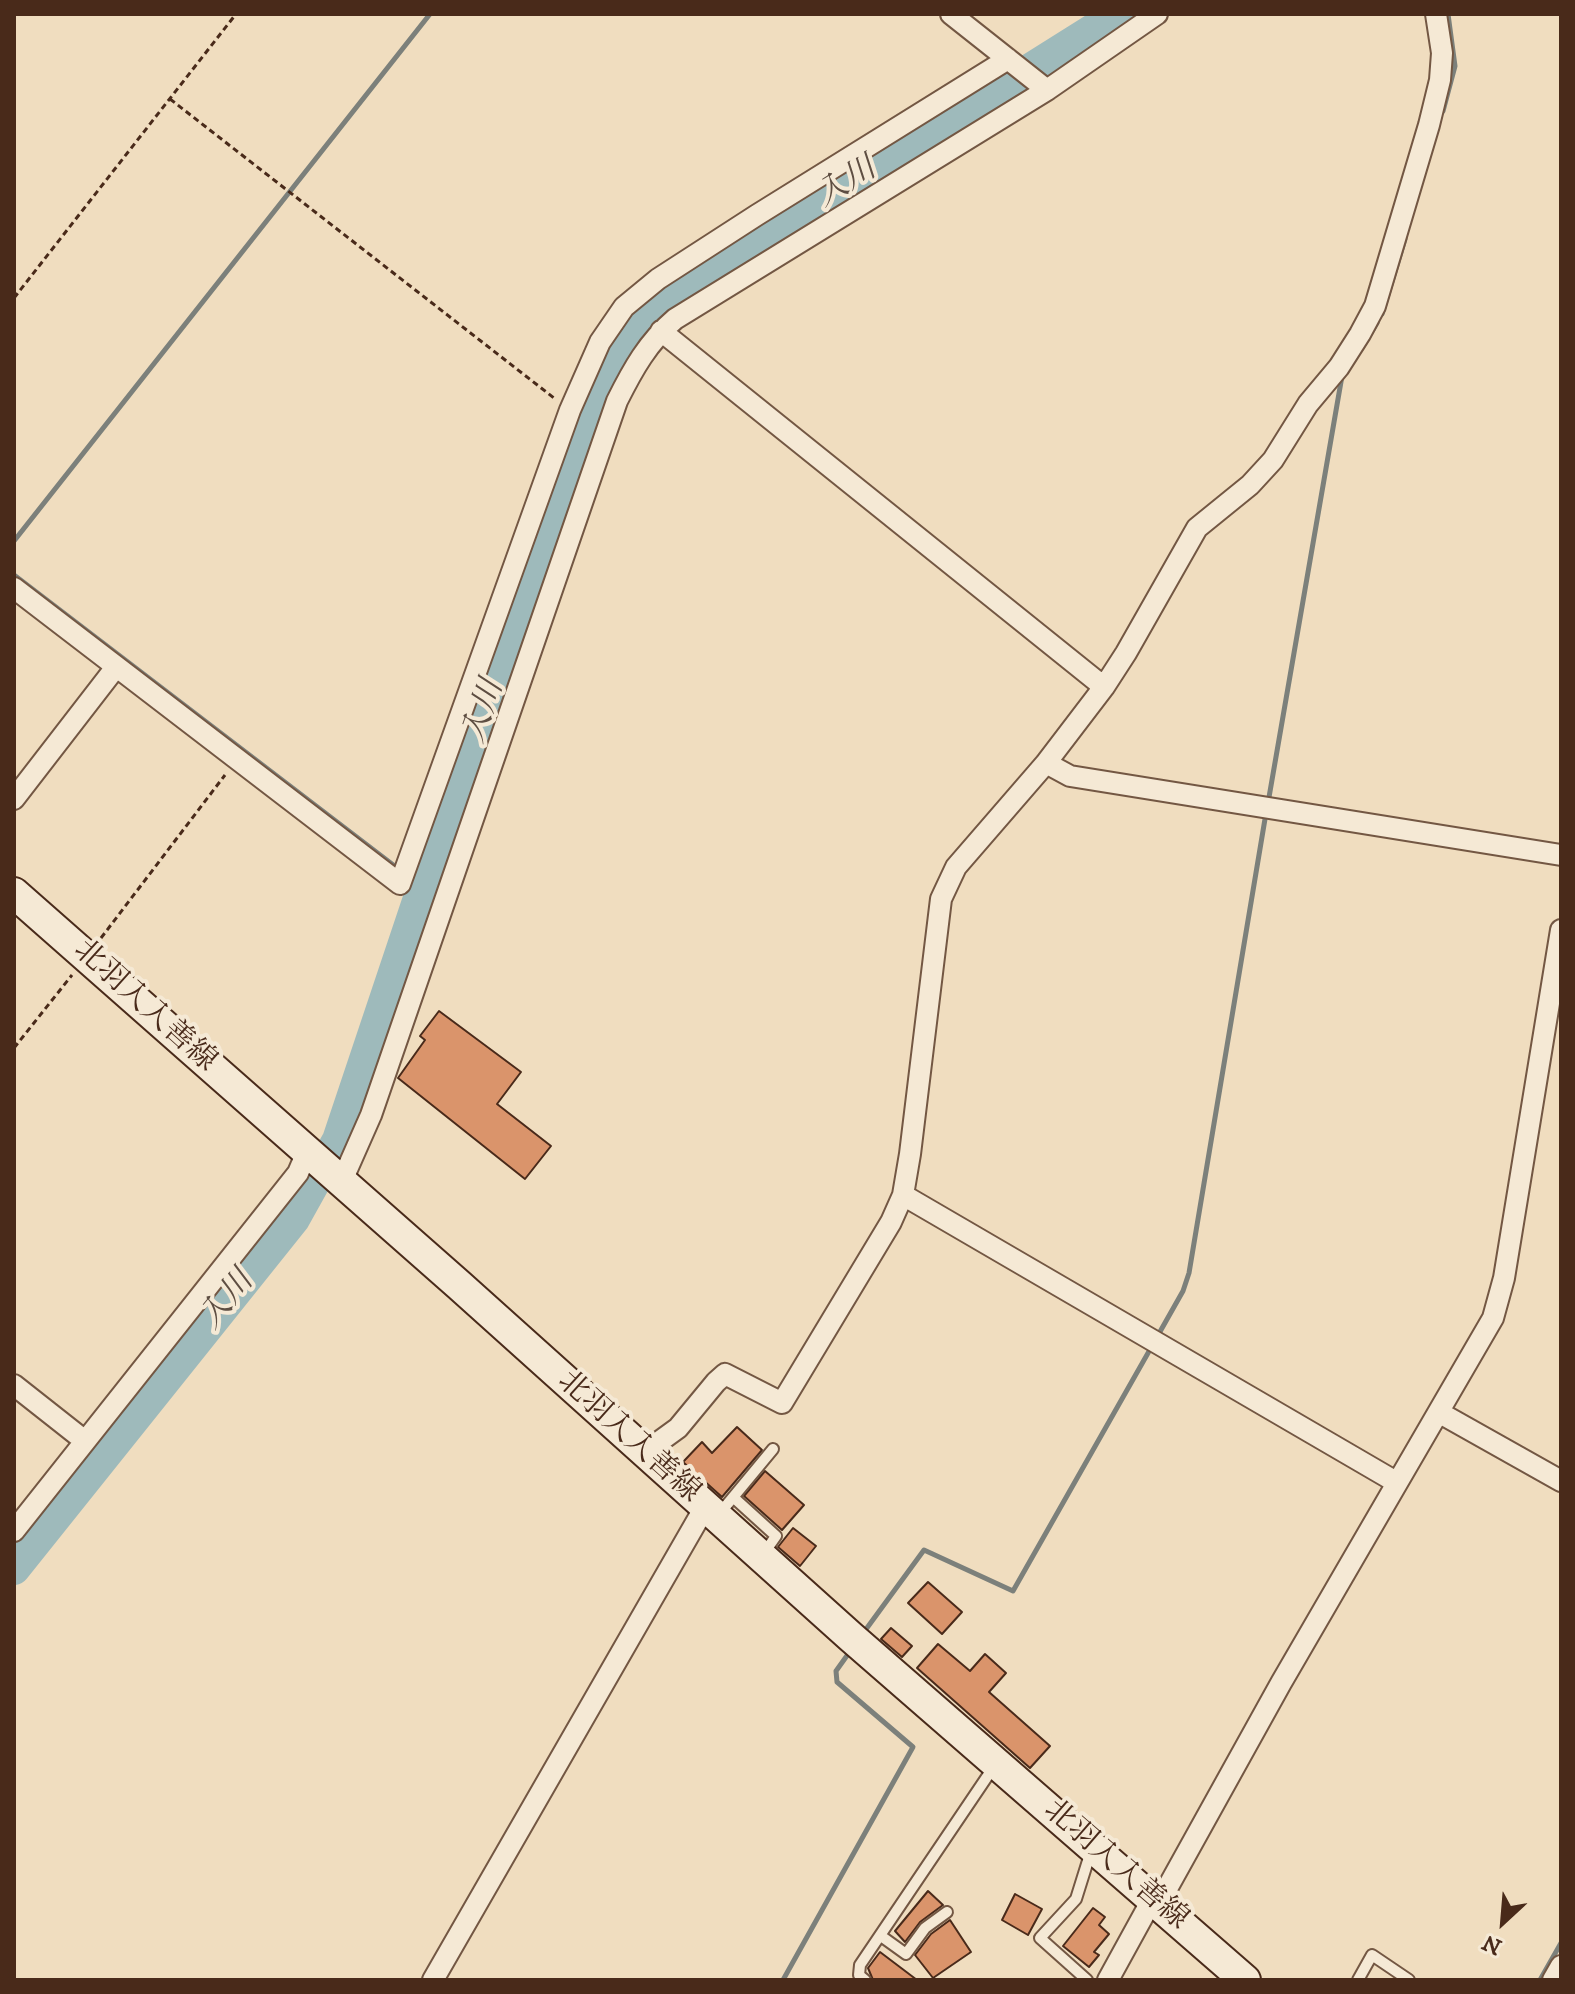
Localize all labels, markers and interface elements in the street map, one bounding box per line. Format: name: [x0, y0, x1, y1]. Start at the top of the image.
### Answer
water label: 入川: [810, 151, 884, 217]
water label: 入川: [456, 675, 514, 749]
street label: 北羽入入善線: [65, 933, 223, 1081]
water label: 入川: [193, 1264, 263, 1338]
street label: 北羽入入善線: [549, 1364, 707, 1512]
street label: 北羽入入善線: [1035, 1793, 1195, 1939]
north arrow: [1463, 1882, 1543, 1962]
text: N: [1478, 1928, 1506, 1960]

